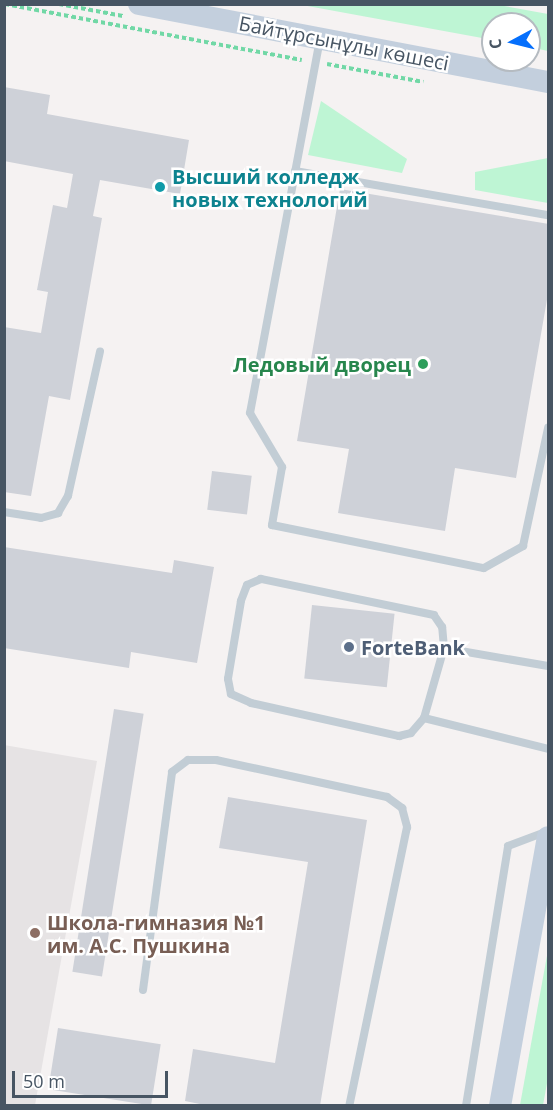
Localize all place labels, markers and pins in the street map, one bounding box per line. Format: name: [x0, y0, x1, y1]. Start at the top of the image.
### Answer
place label: Высший колледж новых технологий: [172, 164, 368, 211]
marker: Высший колледж новых технологий: [153, 180, 167, 194]
place label: Ледовый дворец: [233, 352, 411, 376]
marker: Ледовый дворец: [416, 357, 430, 371]
place label: ForteBank: [361, 635, 465, 659]
marker: ForteBank: [342, 640, 356, 654]
place label: Школа-гимназия №1 им. А.С. Пушкина: [47, 910, 265, 957]
marker: Школа-гимназия №1 им. А.С. Пушкина: [28, 926, 42, 940]

